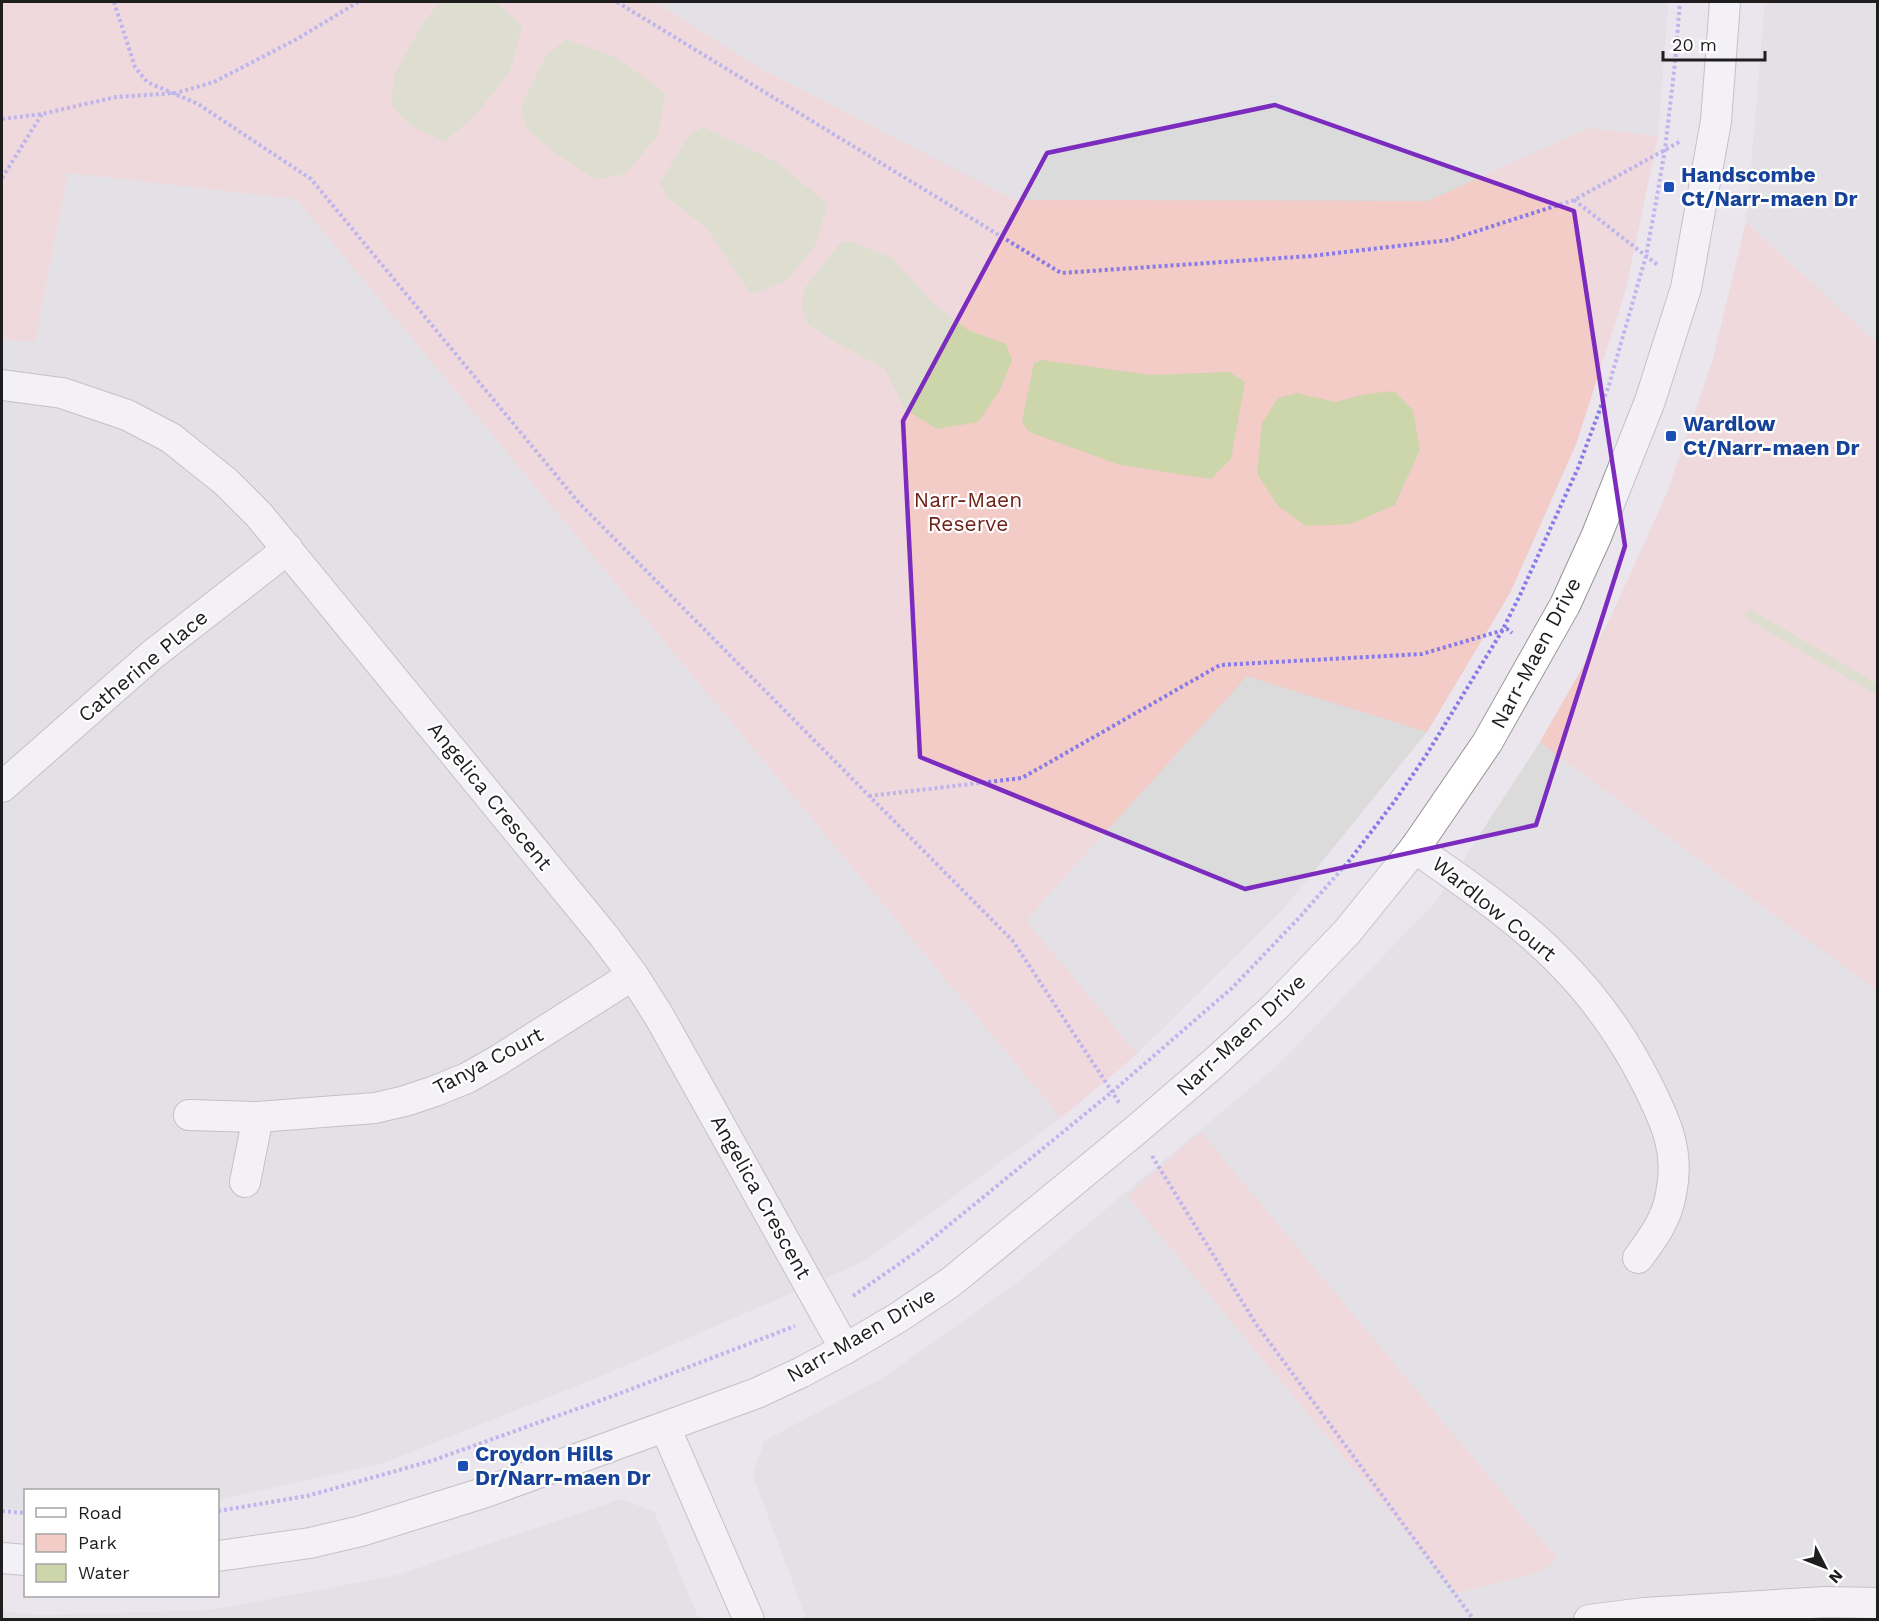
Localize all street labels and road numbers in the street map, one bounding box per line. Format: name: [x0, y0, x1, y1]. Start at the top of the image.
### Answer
street label: Narr-Maen Drive: [1485, 573, 1586, 733]
street label: Catherine Place: [73, 604, 212, 727]
street label: Angelica Crescent: [423, 716, 558, 875]
street label: Wardlow Court: [1427, 851, 1562, 966]
street label: Narr-Maen Drive: [1171, 968, 1311, 1101]
street label: Tanya Court: [428, 1021, 547, 1100]
street label: Angelica Crescent: [706, 1110, 817, 1283]
street label: Narr-Maen Drive: [782, 1282, 940, 1387]

